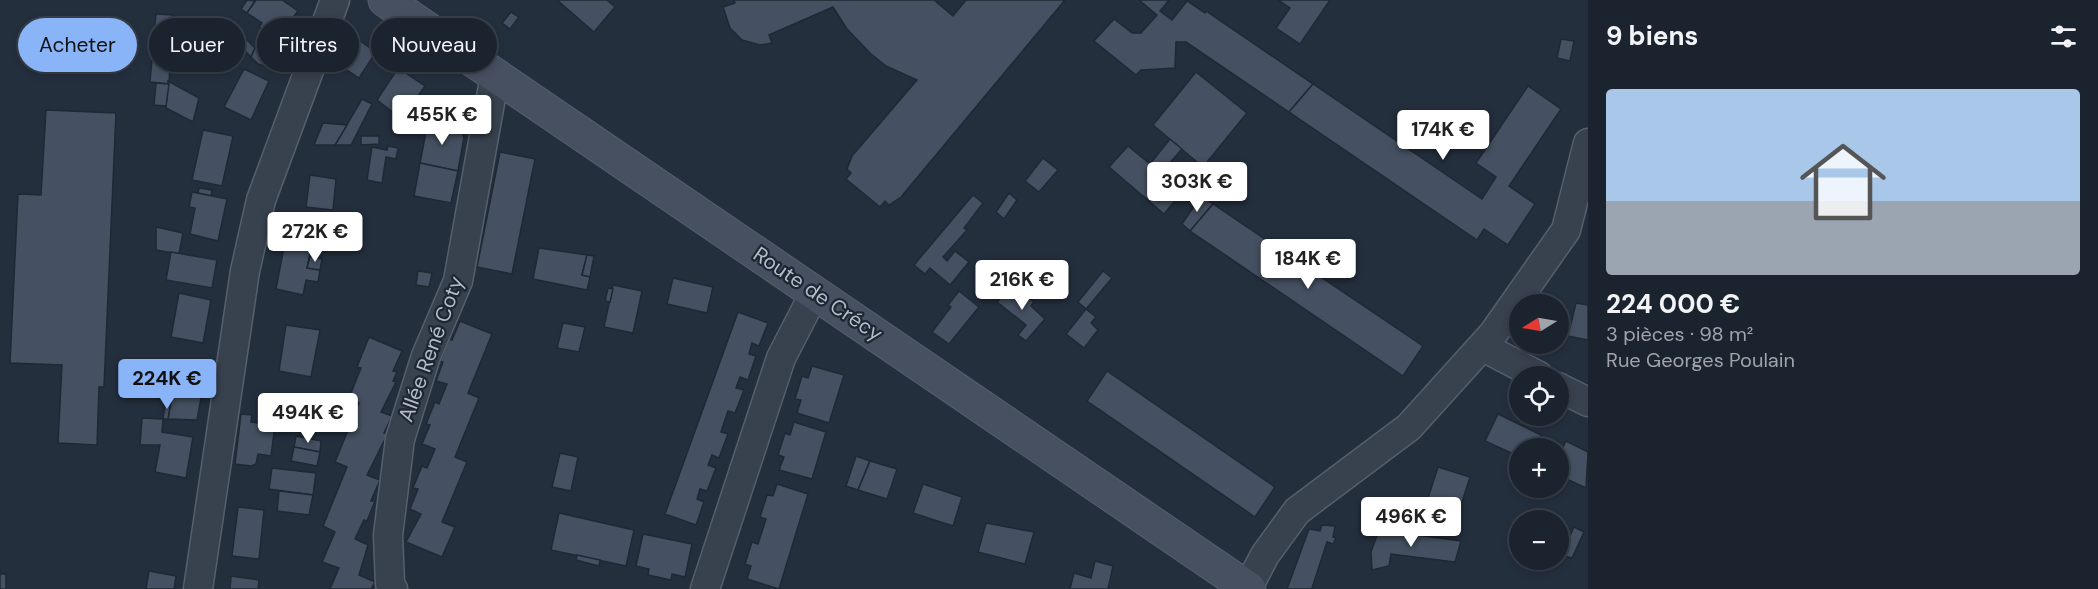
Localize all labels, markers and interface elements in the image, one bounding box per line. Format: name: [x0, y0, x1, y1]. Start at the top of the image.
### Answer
chip: Acheter: [18, 18, 137, 72]
chip: Louer: [149, 18, 245, 72]
chip: Filtres: [257, 18, 359, 72]
chip: Nouveau: [371, 18, 497, 72]
text: 9 biens: [1606, 19, 1698, 53]
icon: filters: [2047, 20, 2080, 53]
pin: 455K €: [393, 95, 491, 146]
text: 455K €: [406, 101, 478, 127]
pin: 174K €: [1394, 110, 1492, 161]
text: 174K €: [1411, 116, 1475, 142]
icon: home: [1789, 128, 1897, 236]
pin: 303K €: [1148, 162, 1246, 213]
text: 303K €: [1161, 168, 1233, 194]
pin: 272K €: [266, 212, 364, 263]
text: 272K €: [281, 218, 349, 244]
pin: 184K €: [1259, 239, 1357, 290]
street label: Route de Crécy: [748, 240, 888, 348]
text: 184K €: [1275, 245, 1341, 271]
pin: 216K €: [973, 260, 1071, 311]
text: 216K €: [989, 266, 1055, 292]
street label: Allée René Coty: [392, 272, 470, 426]
text: 224 000 €: [1606, 287, 1740, 321]
north arrow: [1509, 294, 1569, 354]
map controls: [1509, 294, 1569, 570]
text: 3 pièces · 98 m²: [1606, 321, 1753, 347]
text: Rue Georges Poulain: [1606, 347, 1795, 373]
pin: 224K €: [118, 359, 216, 410]
text: 224K €: [132, 365, 202, 391]
button: locate: [1509, 366, 1569, 426]
pin: 494K €: [259, 393, 357, 444]
text: 494K €: [272, 399, 344, 425]
button: +: [1509, 438, 1569, 498]
pin: 496K €: [1362, 497, 1460, 548]
text: 496K €: [1375, 503, 1447, 529]
button: −: [1509, 510, 1569, 570]

